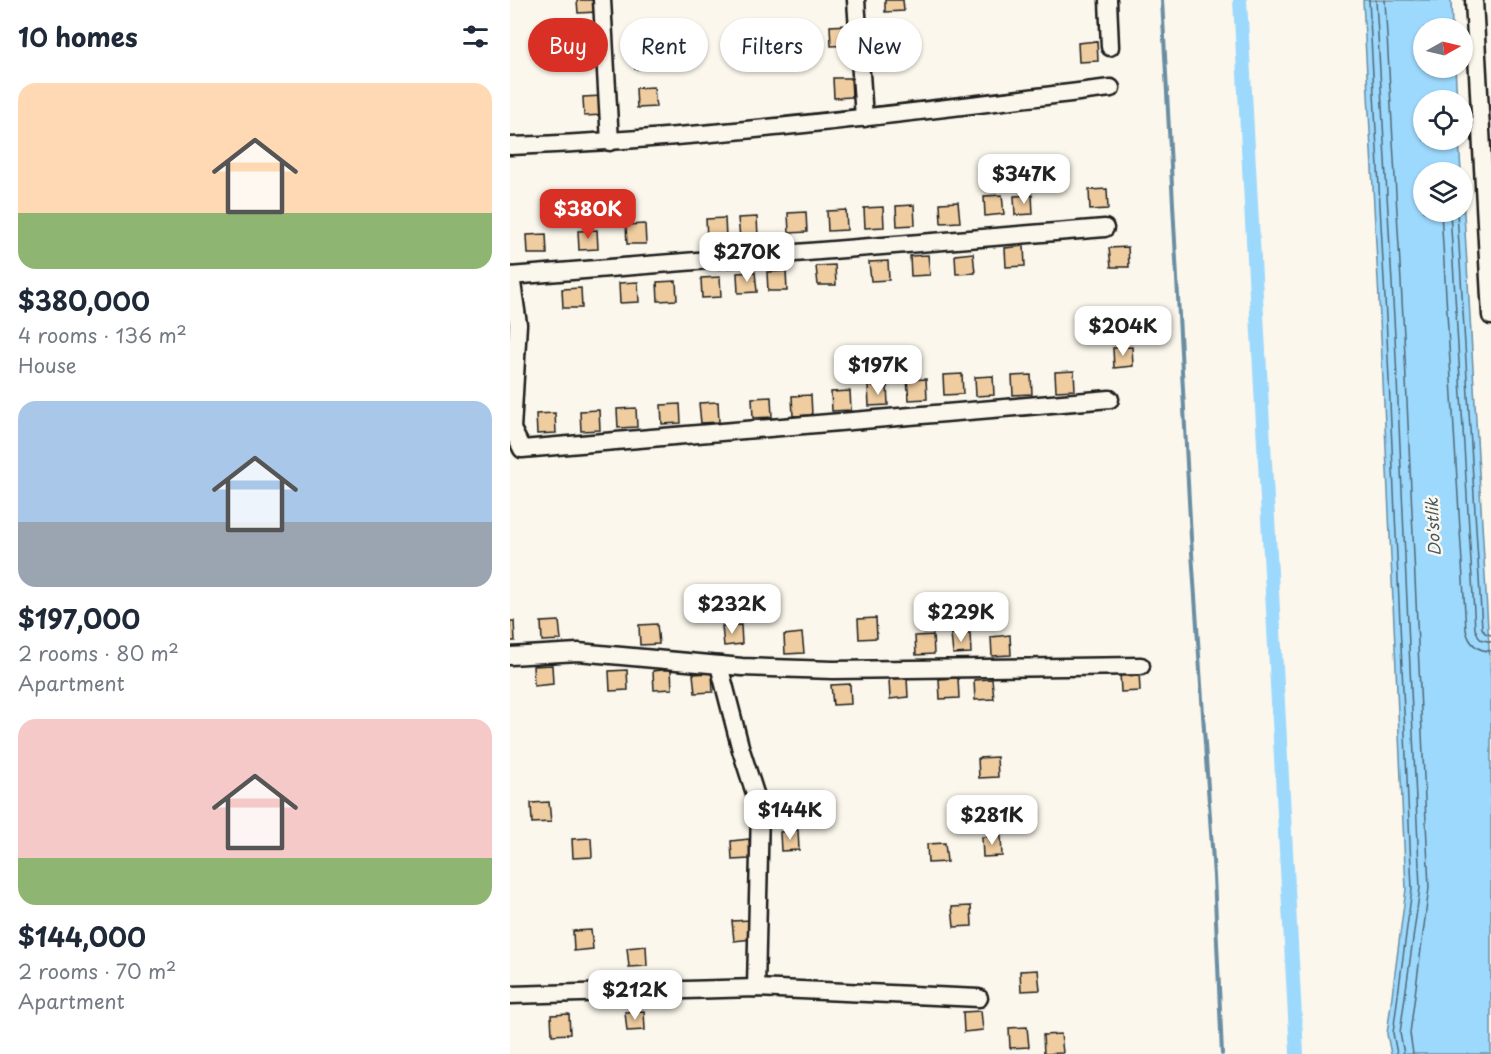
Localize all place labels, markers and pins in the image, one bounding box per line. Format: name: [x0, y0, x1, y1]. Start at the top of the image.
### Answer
pin: $347K: [982, 154, 1066, 205]
pin: $380K: [546, 189, 630, 240]
pin: $270K: [705, 232, 789, 283]
pin: $204K: [1081, 306, 1165, 357]
pin: $197K: [836, 345, 920, 396]
pin: $232K: [690, 584, 774, 635]
pin: $229K: [919, 592, 1003, 643]
pin: $144K: [748, 790, 832, 841]
pin: $281K: [950, 795, 1034, 846]
pin: $212K: [593, 970, 677, 1021]

